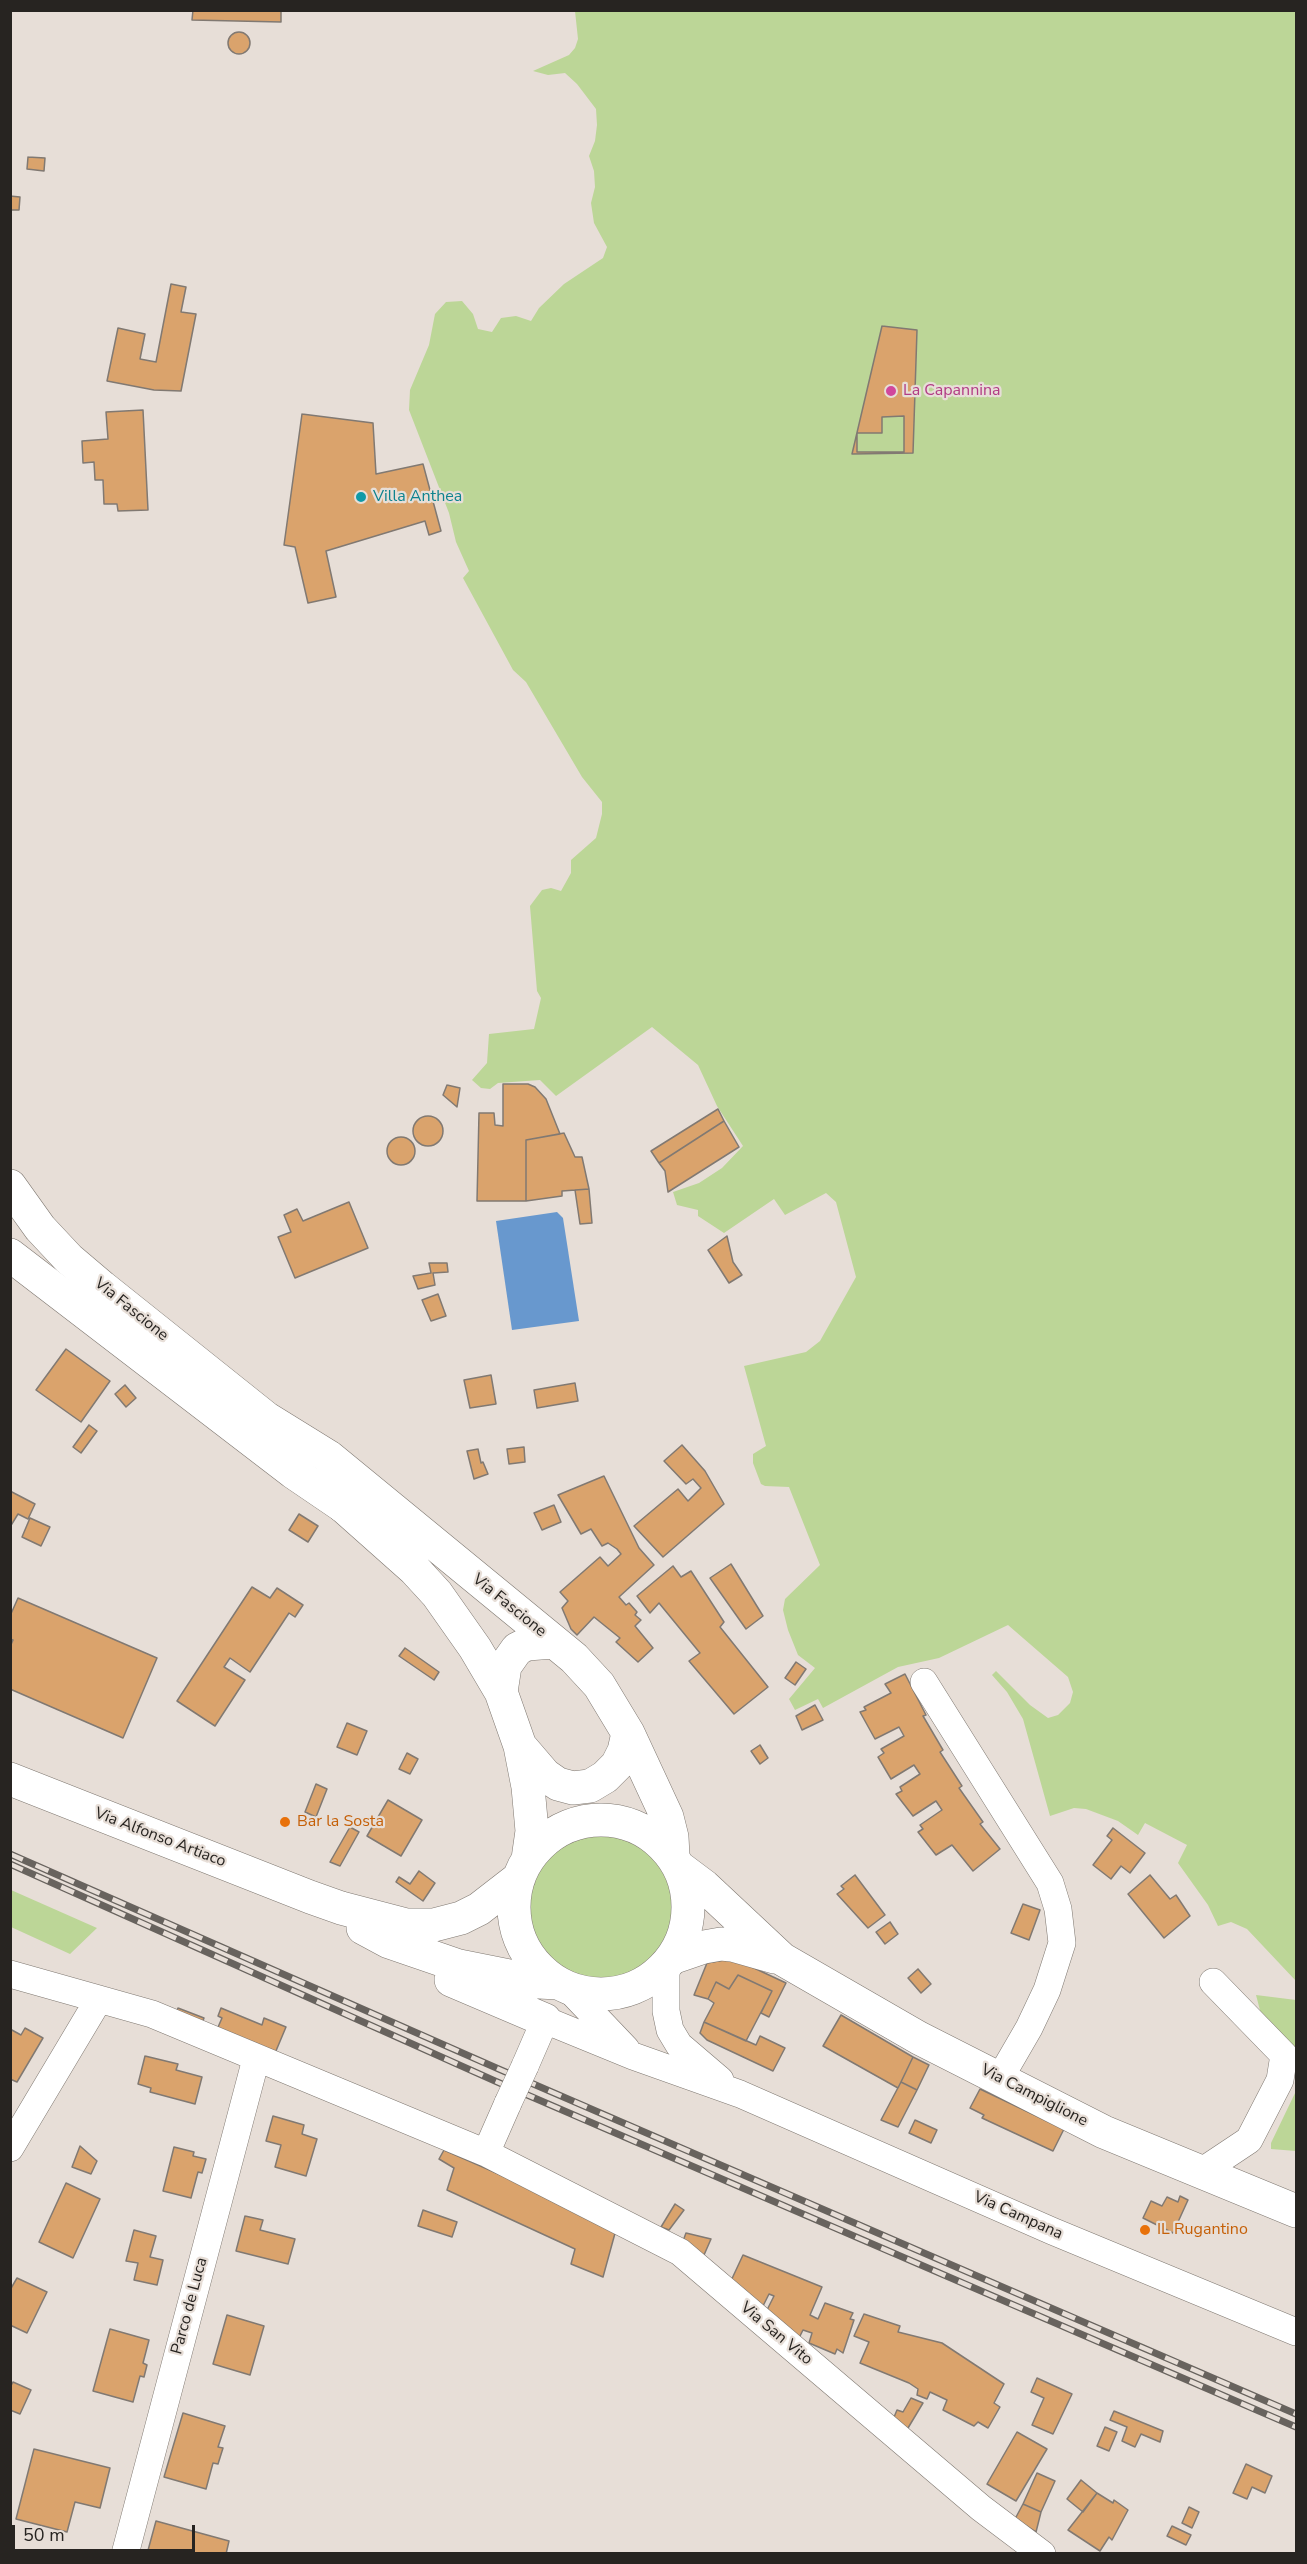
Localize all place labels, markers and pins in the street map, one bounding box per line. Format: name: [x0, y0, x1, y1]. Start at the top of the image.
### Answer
place label: La Capannina: [903, 381, 1001, 401]
marker: La Capannina: [884, 384, 898, 398]
place label: Villa Anthea: [373, 487, 462, 507]
marker: Villa Anthea: [354, 490, 368, 504]
place label: Bar la Sosta: [297, 1812, 384, 1832]
marker: Bar la Sosta: [278, 1815, 292, 1829]
place label: IL Rugantino: [1157, 2220, 1248, 2240]
marker: IL Rugantino: [1138, 2223, 1152, 2237]

